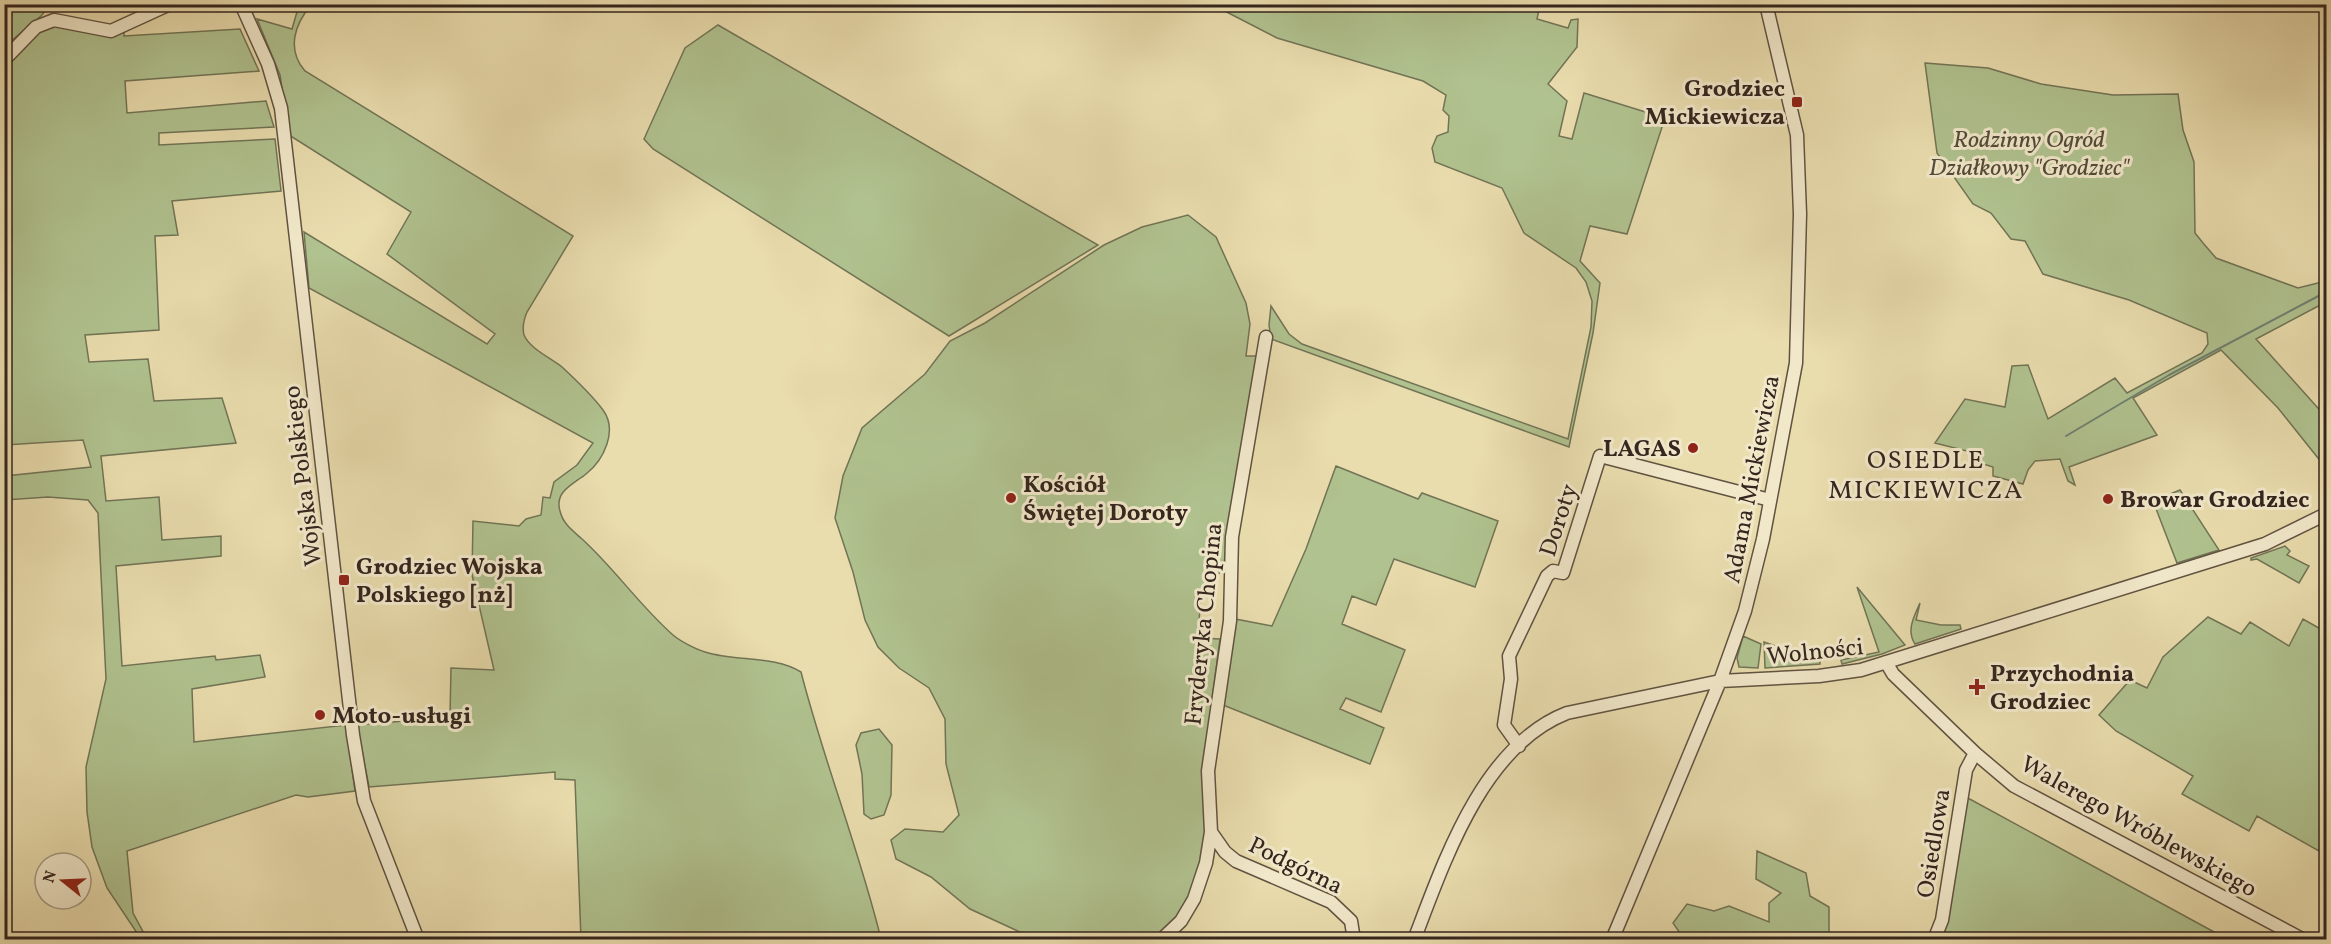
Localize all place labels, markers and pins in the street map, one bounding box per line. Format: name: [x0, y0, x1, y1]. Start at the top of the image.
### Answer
place label: Grodziec Mickiewicza: [1645, 73, 1785, 135]
marker: Grodziec Mickiewicza: [1790, 95, 1804, 109]
place label: LAGAS: [1603, 433, 1681, 467]
marker: LAGAS: [1686, 441, 1700, 455]
place label: Kościół Świętej Doroty: [1023, 469, 1188, 531]
place label: Browar Grodziec: [2120, 484, 2309, 518]
marker: Kościół Świętej Doroty: [1004, 491, 1018, 505]
marker: Browar Grodziec: [2101, 492, 2115, 506]
place label: Grodziec Wojska Polskiego [nż]: [356, 551, 543, 613]
marker: Grodziec Wojska Polskiego [nż]: [337, 573, 351, 587]
place label: Przychodnia Grodziec: [1990, 658, 2134, 720]
marker: Przychodnia Grodziec: [1968, 678, 1986, 696]
place label: Moto-usługi: [332, 700, 471, 734]
marker: Moto-usługi: [313, 708, 327, 722]

